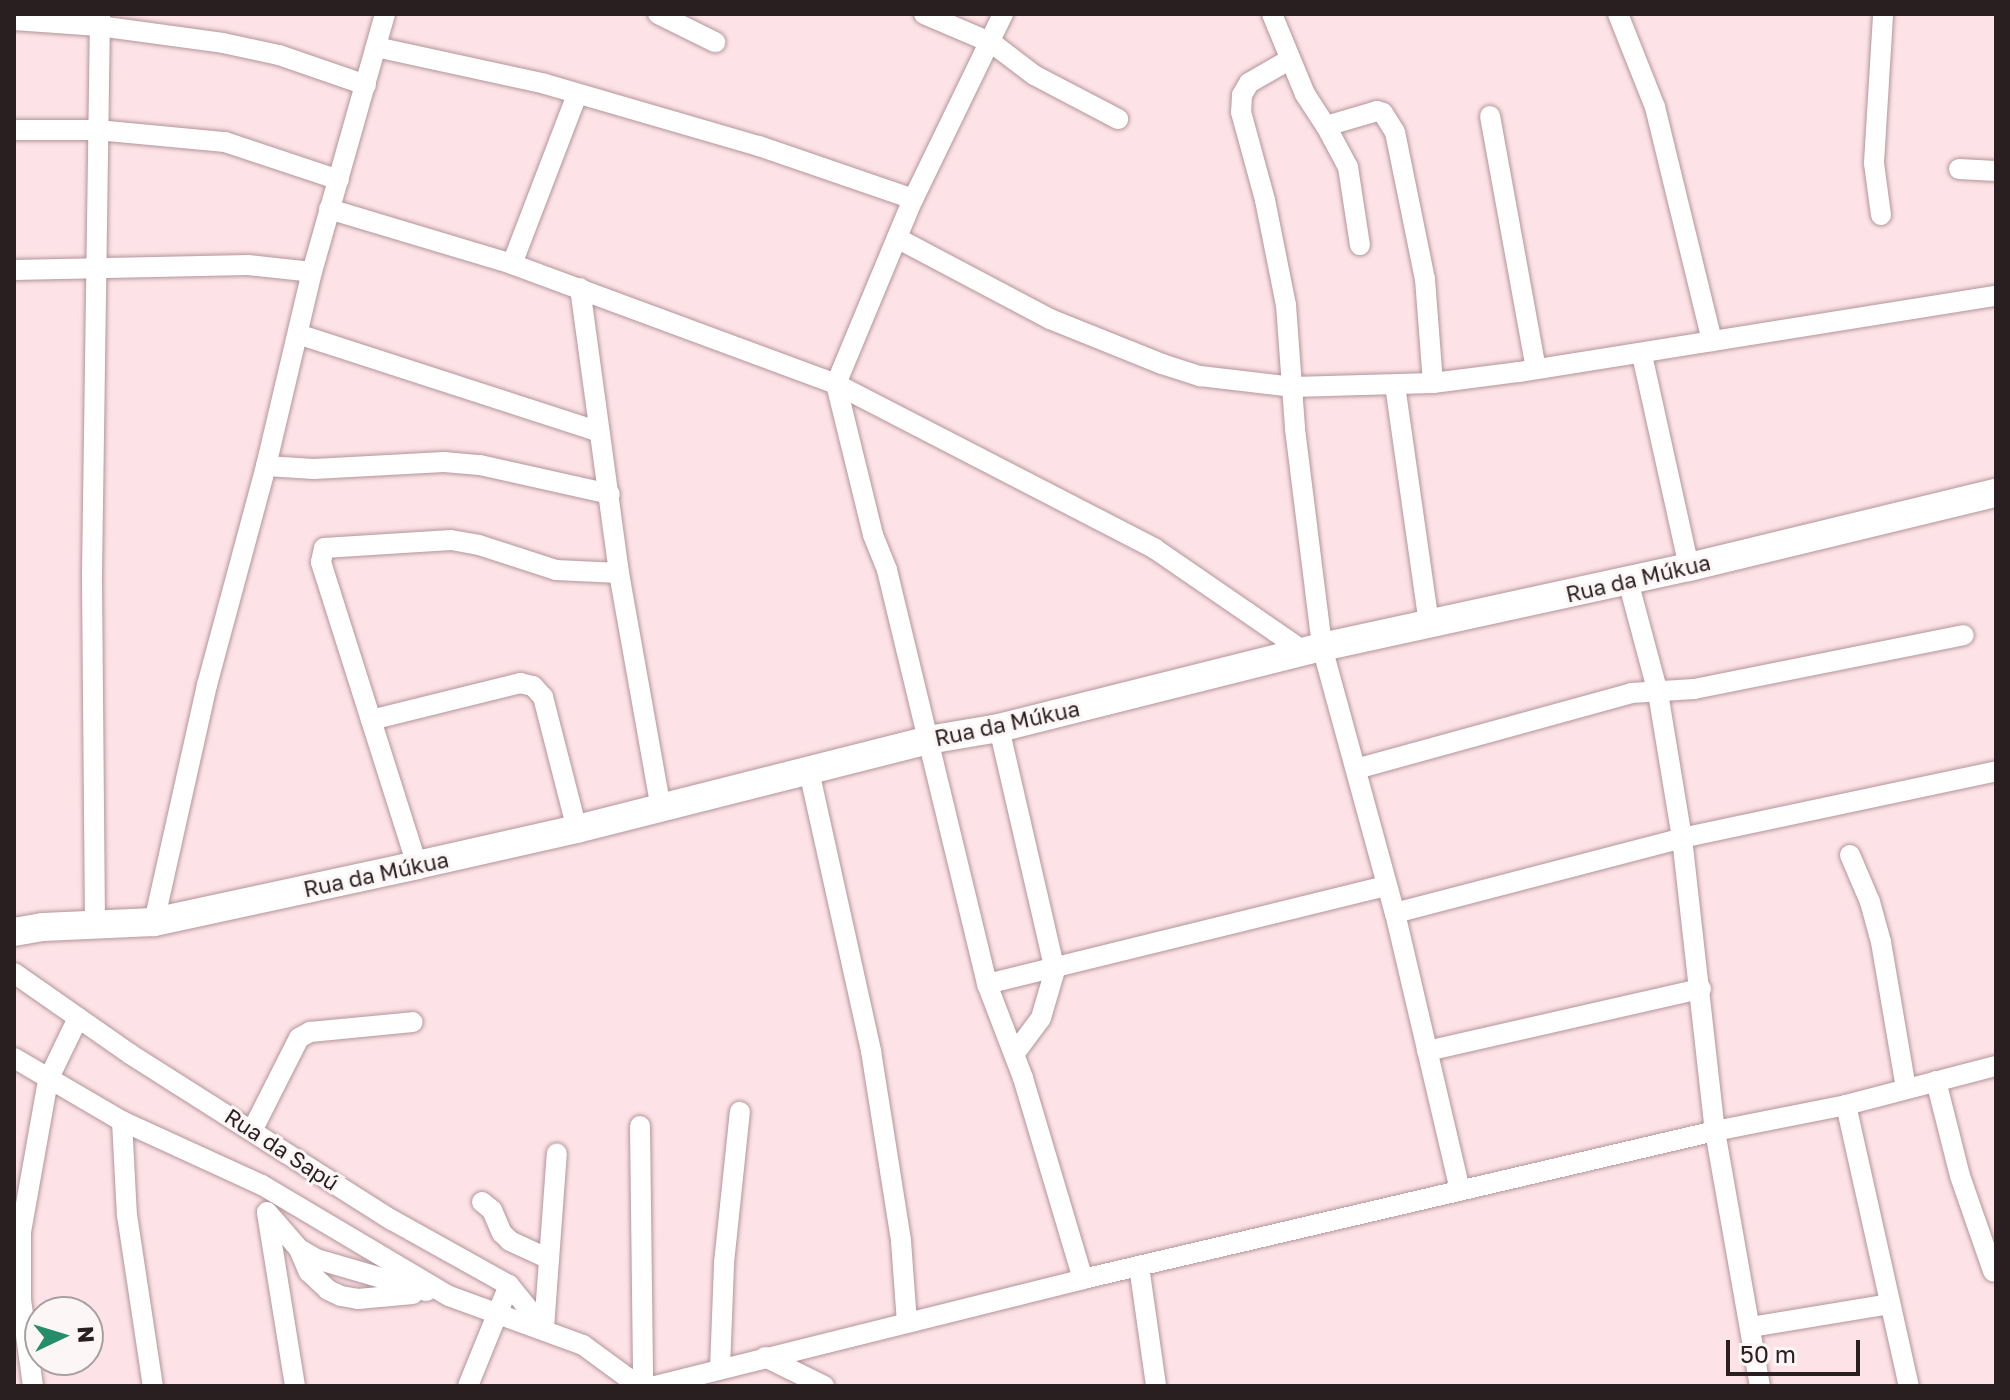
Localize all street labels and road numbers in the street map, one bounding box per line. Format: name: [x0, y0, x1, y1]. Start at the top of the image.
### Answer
street label: Rua da Múkua: [1563, 549, 1713, 607]
street label: Rua da Múkua: [932, 695, 1082, 751]
street label: Rua da Múkua: [301, 846, 451, 902]
street label: Rua da Sapú: [220, 1102, 344, 1196]

